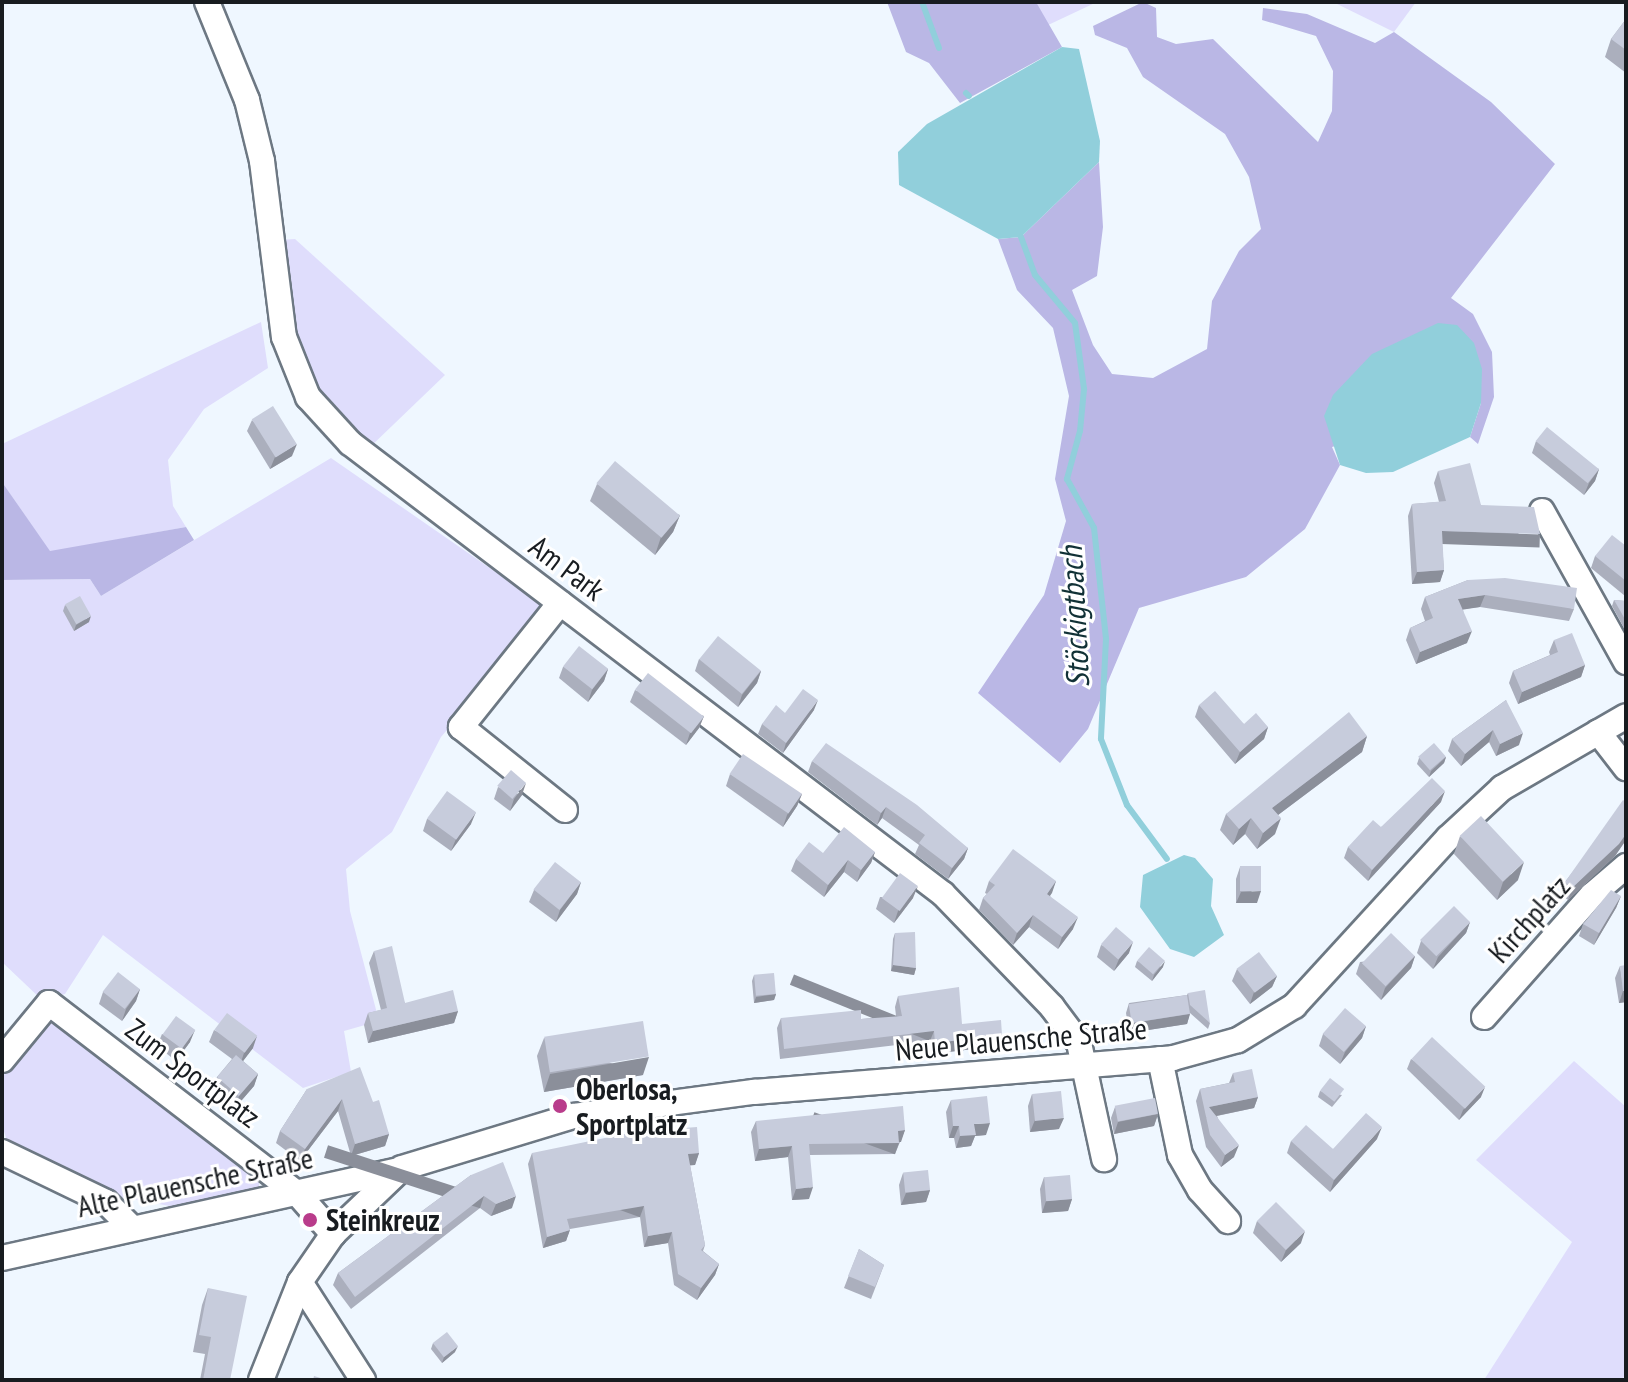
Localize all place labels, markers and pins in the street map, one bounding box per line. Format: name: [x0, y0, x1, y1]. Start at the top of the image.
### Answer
place label: Oberlosa, Sportplatz: [576, 1071, 687, 1142]
marker: Oberlosa, Sportplatz: [551, 1097, 569, 1115]
place label: Steinkreuz: [326, 1202, 440, 1238]
marker: Steinkreuz: [301, 1211, 319, 1229]

